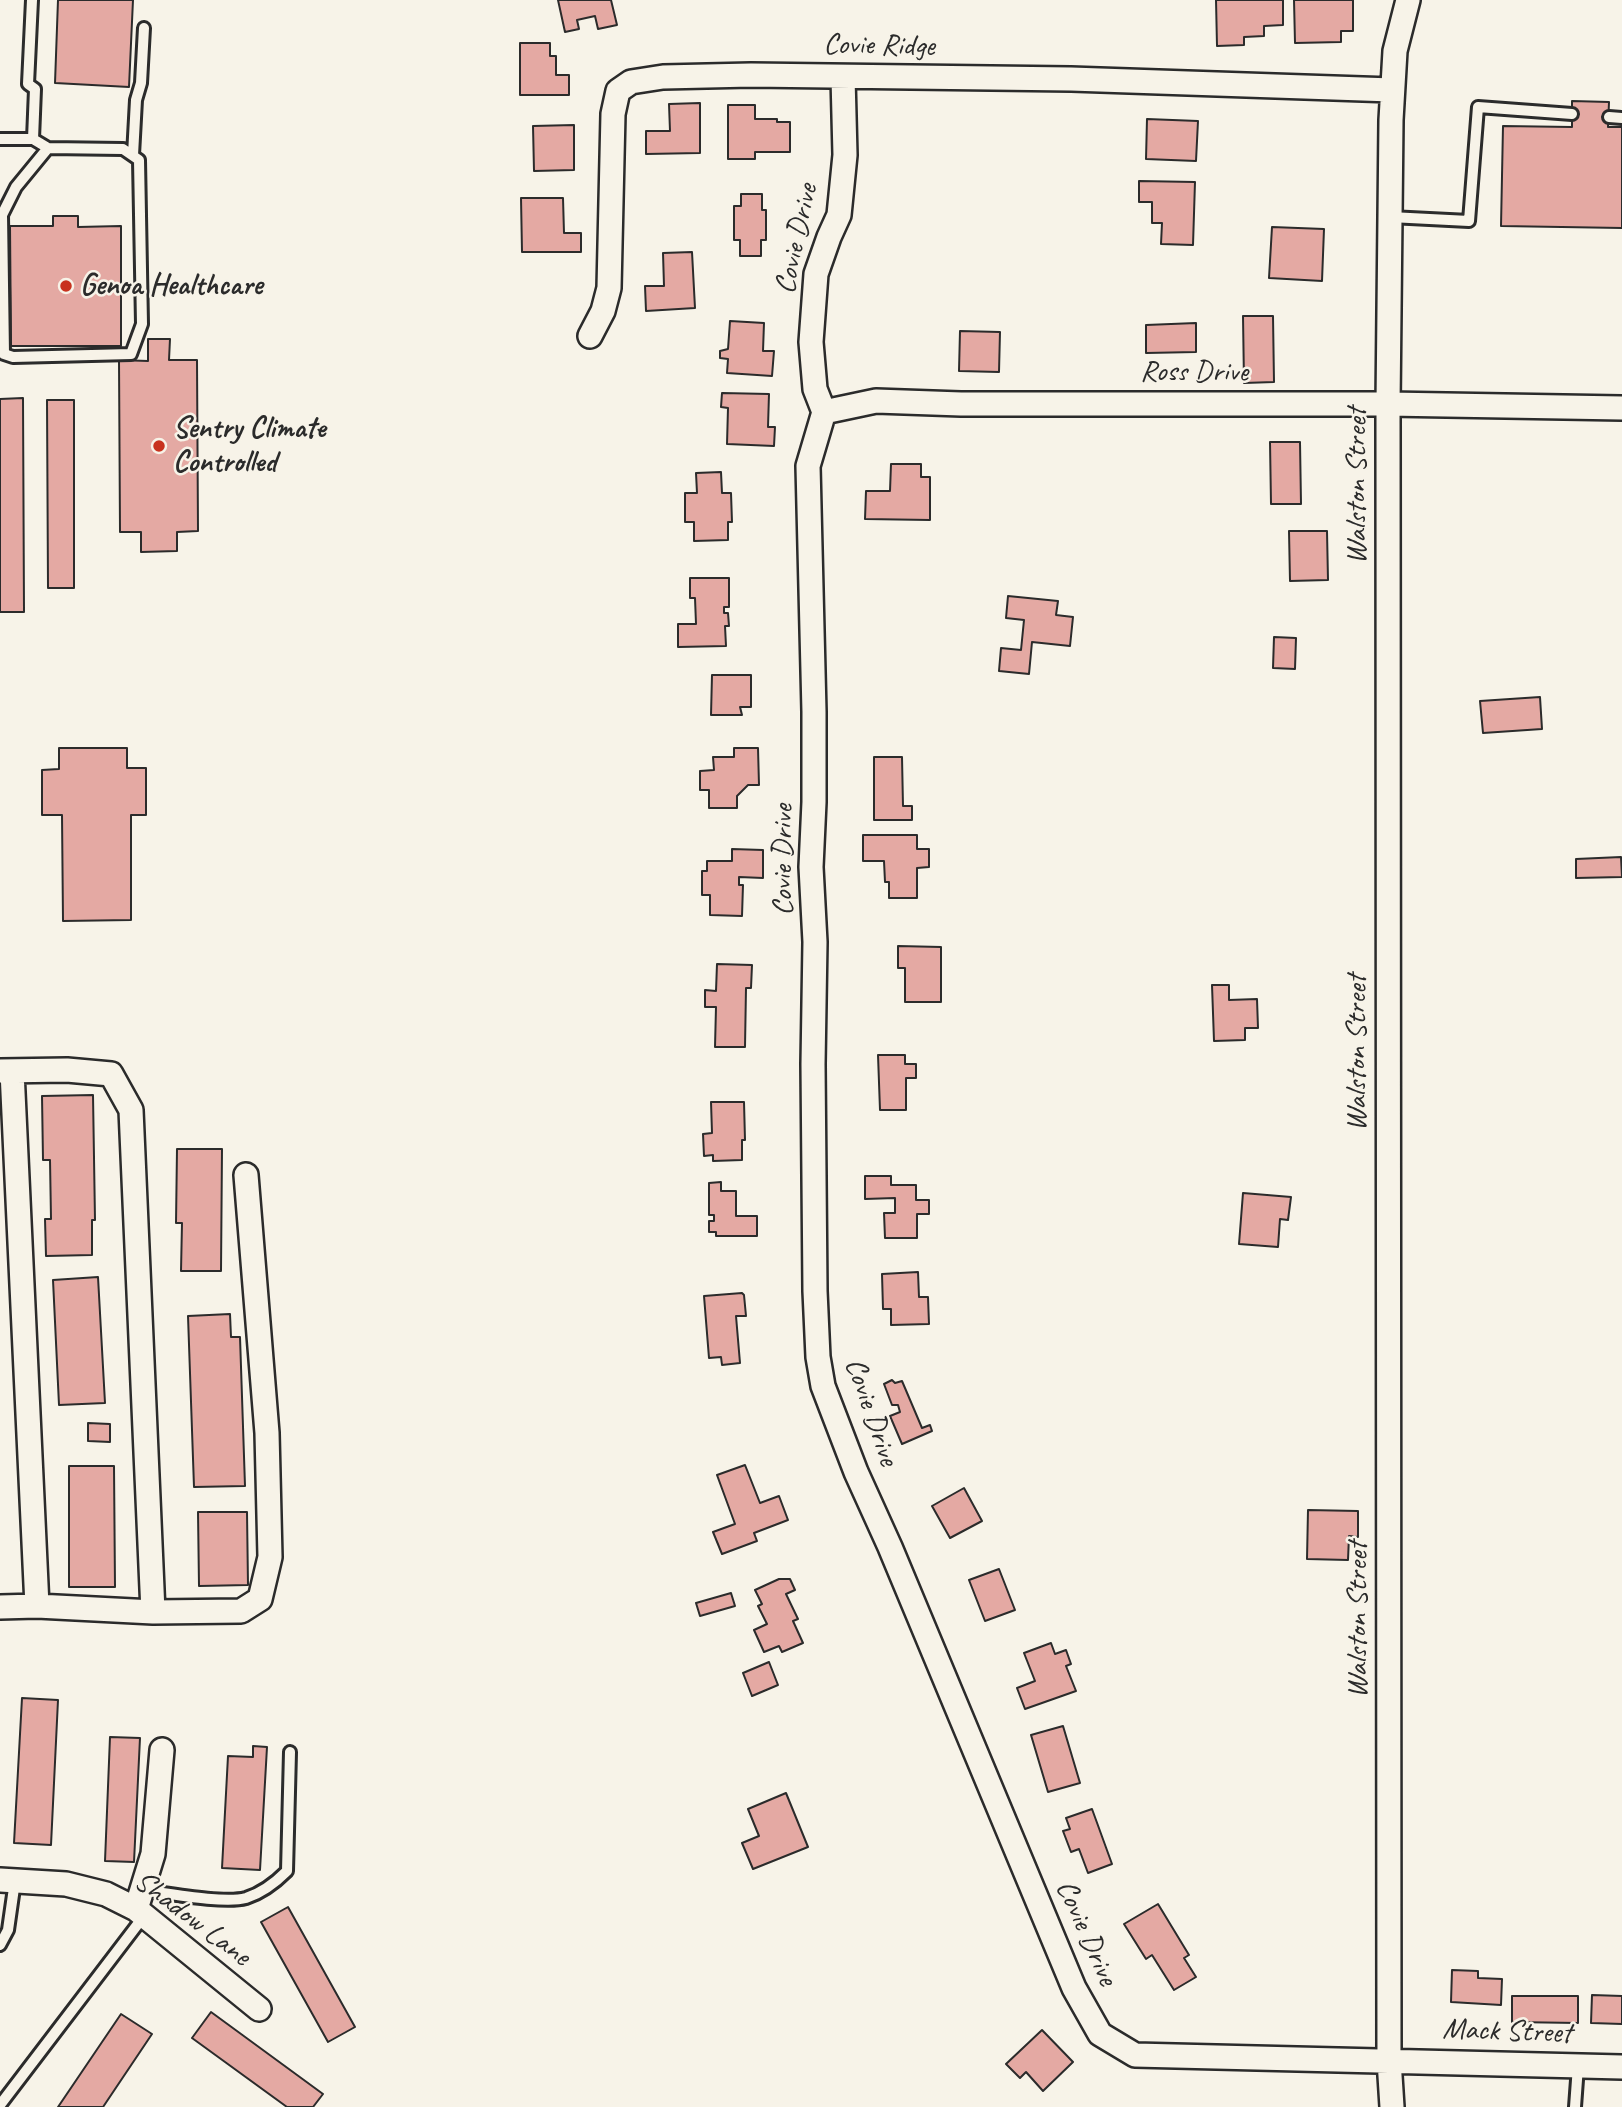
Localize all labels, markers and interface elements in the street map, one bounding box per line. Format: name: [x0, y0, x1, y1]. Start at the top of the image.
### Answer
street label: Covie Ridge: [823, 27, 935, 65]
street label: Covie Drive: [768, 181, 826, 297]
place label: Genoa Healthcare: [80, 268, 262, 304]
marker: Genoa Healthcare: [58, 278, 74, 294]
street label: Ross Drive: [1140, 354, 1248, 390]
street label: Walston Street: [1339, 408, 1375, 564]
place label: Sentry Climate Controlled: [173, 411, 326, 481]
marker: Sentry Climate Controlled: [151, 438, 167, 454]
street label: Covie Drive: [765, 804, 801, 916]
street label: Walston Street: [1339, 975, 1375, 1131]
street label: Covie Drive: [836, 1354, 906, 1470]
street label: Walston Street: [1340, 1542, 1376, 1698]
street label: Shadow Lane: [127, 1864, 257, 1974]
street label: Covie Drive: [1047, 1875, 1125, 1991]
street label: Mack Street: [1442, 2012, 1572, 2052]

